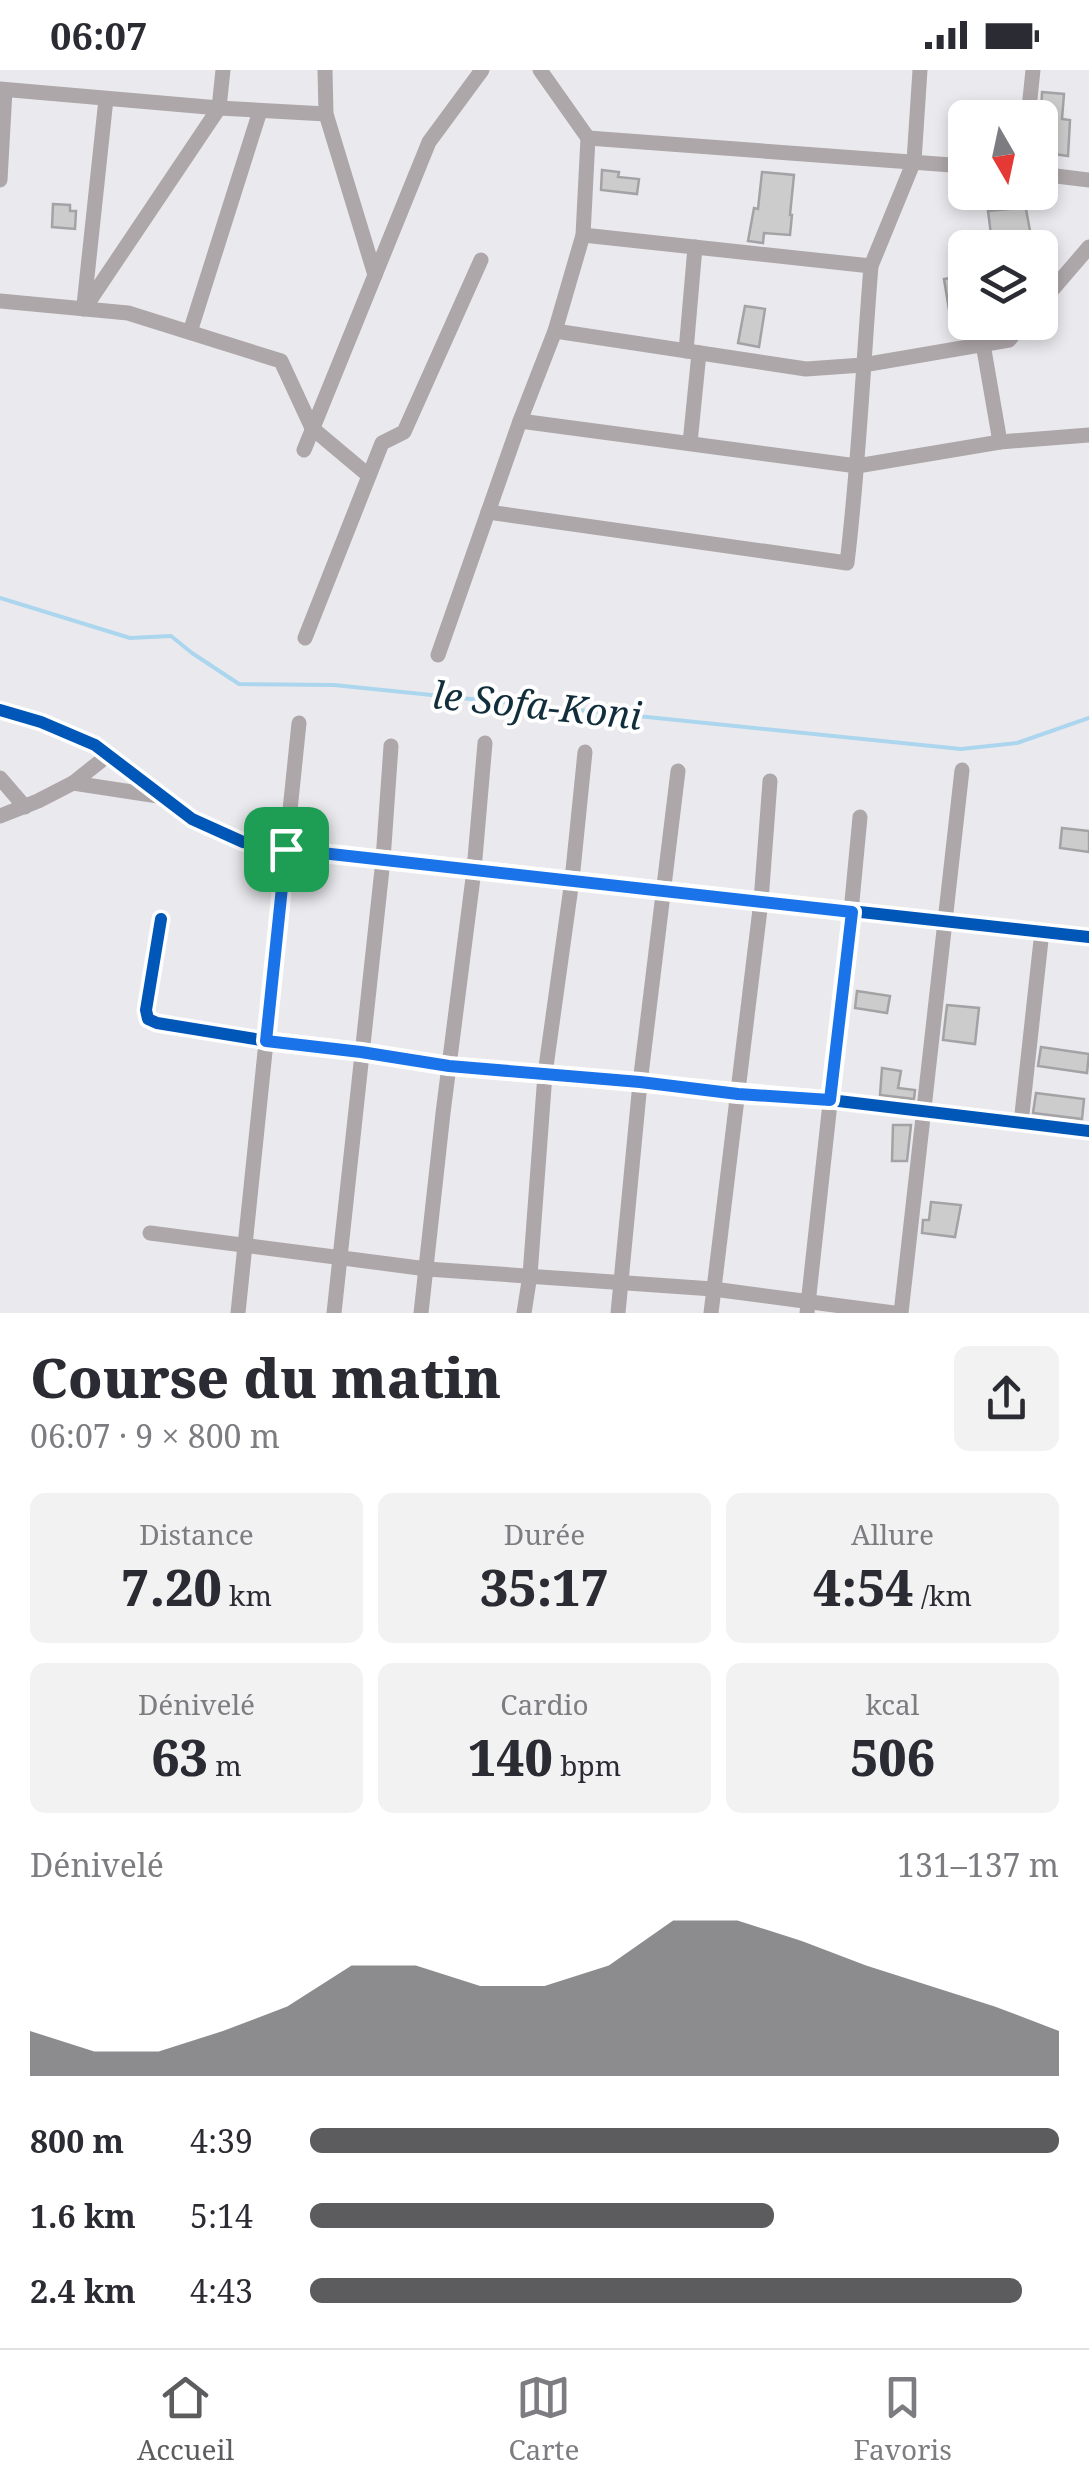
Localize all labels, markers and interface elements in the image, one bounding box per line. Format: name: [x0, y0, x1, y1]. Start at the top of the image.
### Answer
text: 06:07: [50, 9, 147, 61]
north arrow: [948, 100, 1058, 210]
map controls: [948, 100, 1058, 340]
button: layers: [948, 230, 1058, 340]
water label: le Sofa-Koni: [430, 667, 645, 741]
pin: [244, 807, 329, 892]
icon: arrive: [259, 822, 314, 877]
text: Course du matin: [30, 1339, 501, 1414]
button: share: [954, 1346, 1059, 1451]
text: 06:07 · 9 × 800 m: [30, 1414, 280, 1457]
text: Distance: [139, 1515, 254, 1553]
text: Durée: [504, 1515, 585, 1553]
text: Allure: [851, 1515, 934, 1553]
text: 7.20: [121, 1553, 222, 1621]
text: 35:17: [480, 1553, 609, 1621]
text: 4:54: [813, 1553, 914, 1621]
text: km: [222, 1576, 272, 1614]
text: /km: [914, 1576, 972, 1614]
text: Dénivelé: [138, 1685, 255, 1723]
text: Cardio: [500, 1685, 589, 1723]
text: kcal: [865, 1685, 920, 1723]
text: 63: [151, 1723, 208, 1791]
text: 140: [468, 1723, 553, 1791]
text: 506: [850, 1723, 935, 1791]
text: m: [208, 1746, 242, 1784]
text: bpm: [553, 1746, 621, 1784]
text: Dénivelé: [30, 1843, 164, 1886]
text: 131–137 m: [897, 1843, 1059, 1886]
text: 800 m: [30, 2119, 124, 2162]
text: 4:39: [190, 2119, 253, 2162]
text: 1.6 km: [30, 2194, 136, 2237]
text: 5:14: [190, 2194, 253, 2237]
text: 2.4 km: [30, 2269, 136, 2312]
text: 4:43: [190, 2269, 253, 2312]
tab: Accueil: [137, 2370, 234, 2468]
tab: Carte: [508, 2370, 579, 2468]
tab: Favoris: [854, 2370, 952, 2468]

